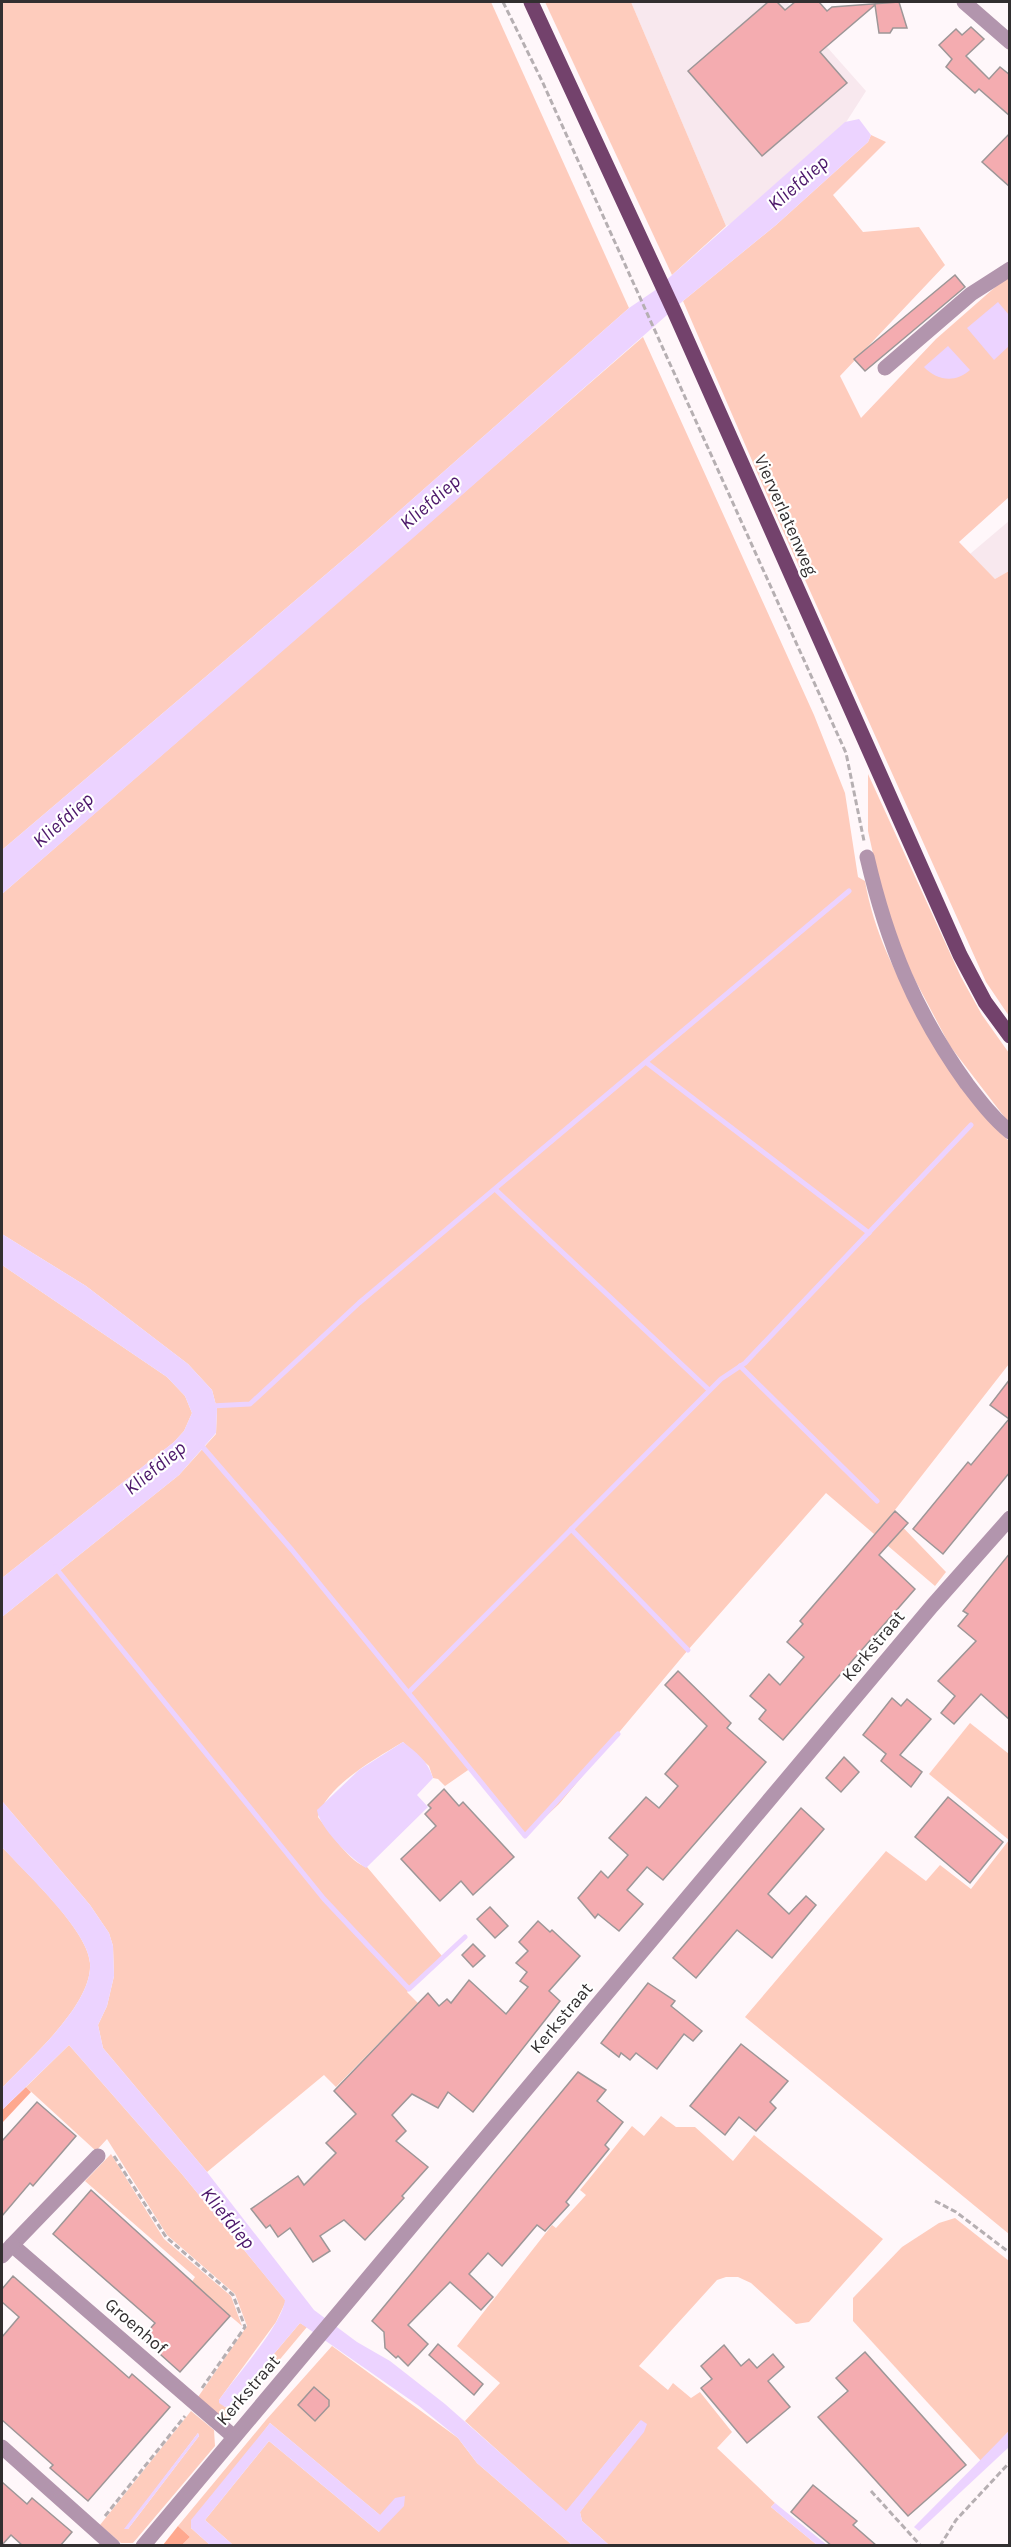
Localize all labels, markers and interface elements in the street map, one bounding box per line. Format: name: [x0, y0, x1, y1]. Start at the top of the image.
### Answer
water label: Kliefdiep: [763, 150, 833, 216]
street label: Vierverlatenweg: [749, 451, 823, 579]
water label: Kliefdiep: [395, 469, 465, 535]
water label: Kliefdiep: [28, 787, 98, 853]
water label: Kliefdiep: [119, 1436, 191, 1500]
street label: Kerkstraat: [837, 1606, 909, 1686]
street label: Kerkstraat: [525, 1978, 597, 2058]
water label: Kliefdiep: [196, 2182, 260, 2254]
street label: Groenhof: [101, 2293, 172, 2359]
street label: Kerkstraat: [211, 2350, 285, 2430]

